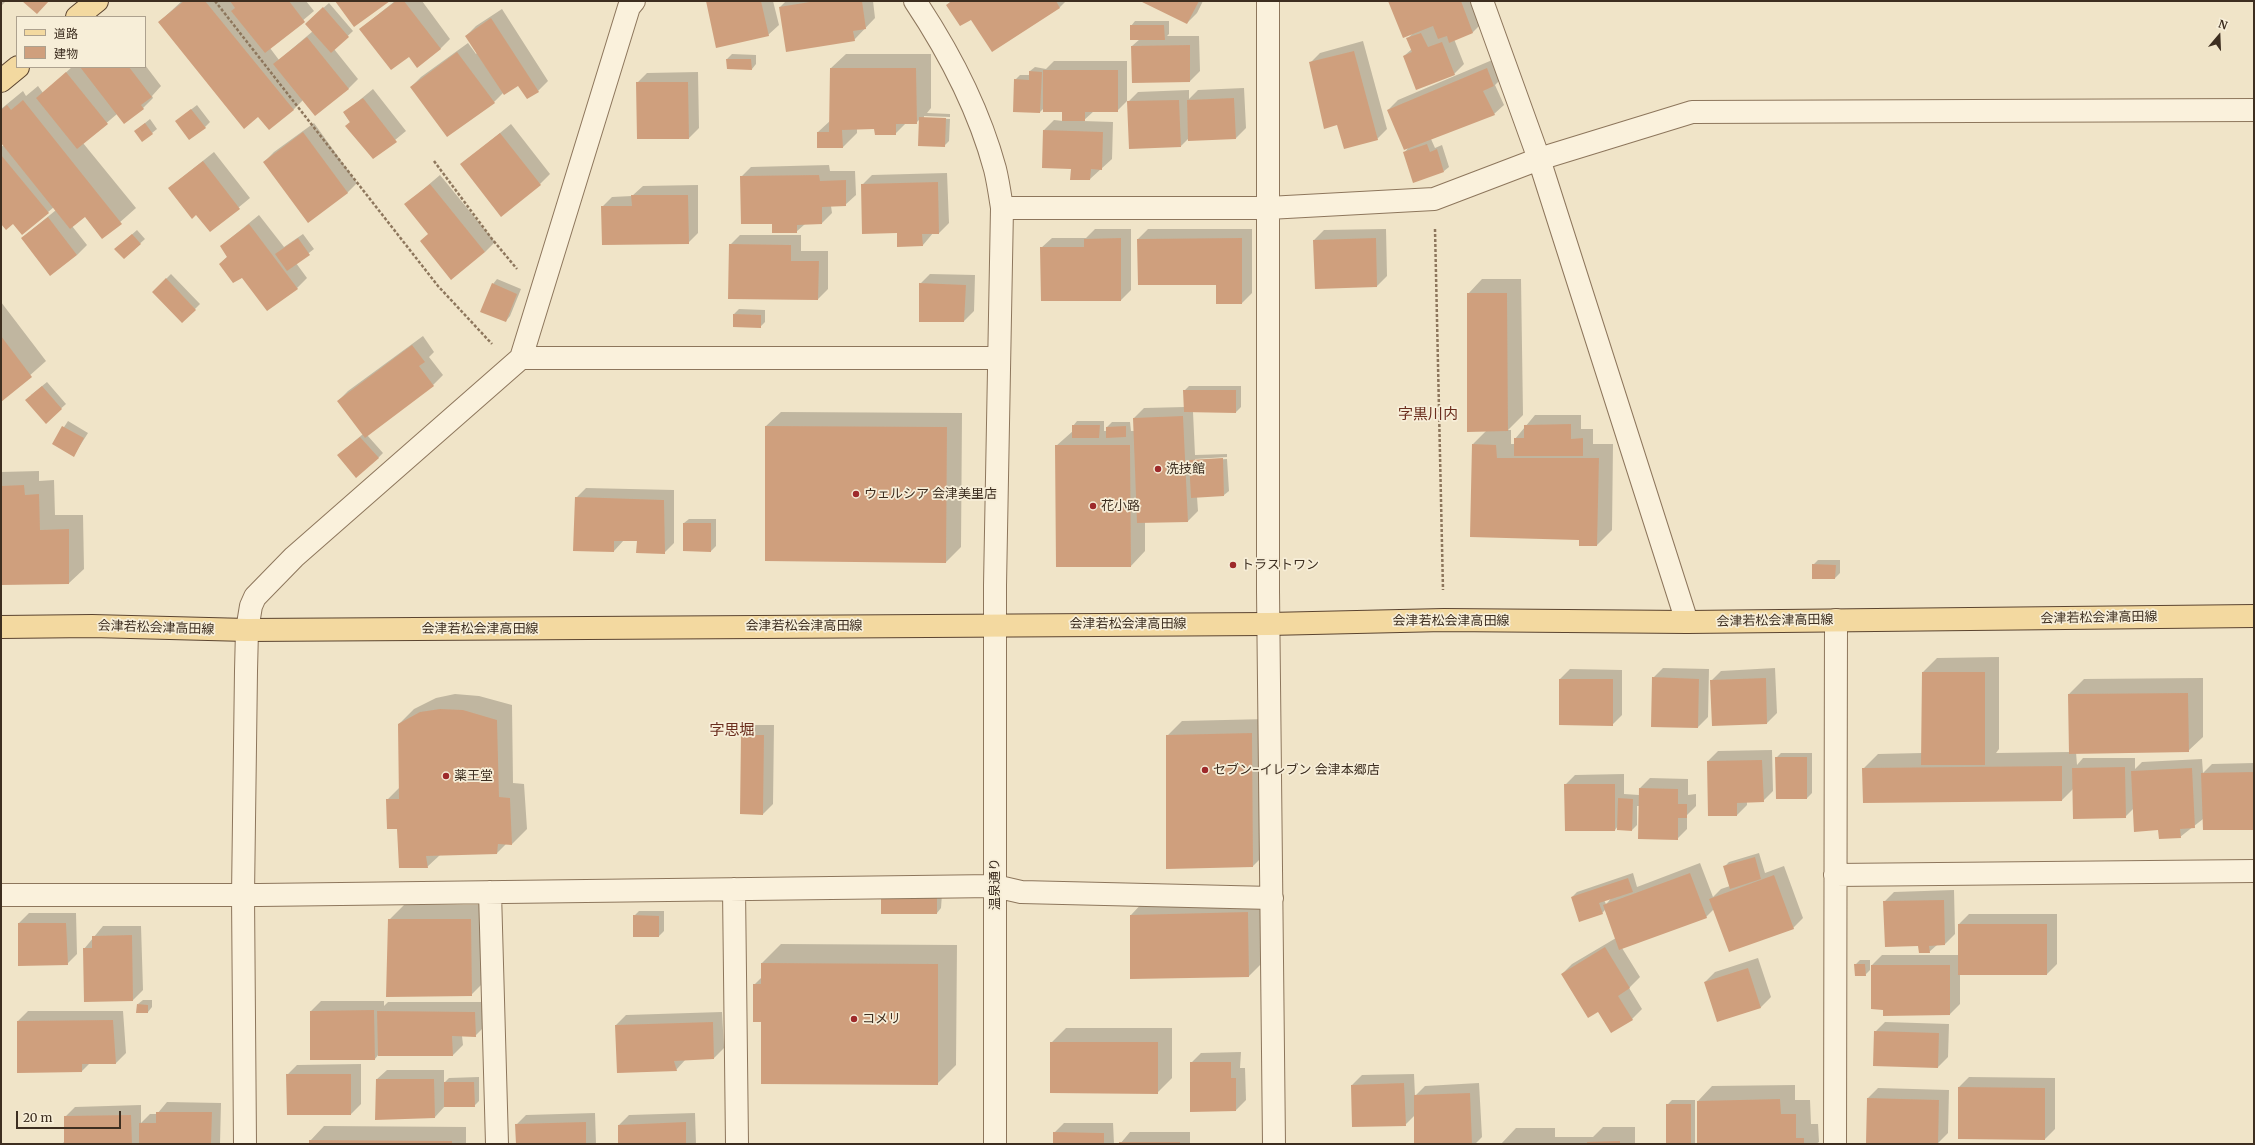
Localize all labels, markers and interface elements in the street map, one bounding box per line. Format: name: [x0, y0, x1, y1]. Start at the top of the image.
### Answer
legend: [16, 16, 146, 68]
north arrow: [2199, 16, 2239, 56]
text: N: [2217, 17, 2229, 33]
text: 道路: [54, 26, 78, 41]
text: 建物: [54, 46, 78, 61]
district label: 字黒川内: [1398, 406, 1458, 424]
place label: 洗技館: [1166, 461, 1205, 477]
marker: 洗技館: [1153, 464, 1163, 474]
place label: ウェルシア 会津美里店: [864, 486, 997, 502]
marker: ウェルシア 会津美里店: [851, 489, 861, 499]
place label: 花小路: [1101, 498, 1140, 514]
marker: 花小路: [1088, 501, 1098, 511]
place label: トラストワン: [1241, 557, 1319, 573]
marker: トラストワン: [1228, 560, 1238, 570]
street label: 会津若松会津高田線: [2040, 609, 2158, 627]
street label: 会津若松会津高田線: [1716, 612, 1834, 630]
street label: 会津若松会津高田線: [1393, 613, 1509, 629]
street label: 会津若松会津高田線: [1070, 616, 1186, 632]
street label: 会津若松会津高田線: [97, 618, 215, 638]
street label: 会津若松会津高田線: [746, 618, 862, 634]
street label: 会津若松会津高田線: [422, 621, 538, 637]
district label: 字思堀: [710, 722, 754, 740]
place label: セブン-イレブン 会津本郷店: [1213, 762, 1380, 778]
marker: セブン-イレブン 会津本郷店: [1200, 765, 1210, 775]
place label: 薬王堂: [454, 768, 493, 784]
marker: 薬王堂: [441, 771, 451, 781]
street label: 温泉通り: [987, 858, 1003, 910]
place label: コメリ: [862, 1011, 901, 1027]
marker: コメリ: [849, 1014, 859, 1024]
scale bar: [18, 1103, 123, 1129]
text: 20 m: [23, 1110, 52, 1125]

